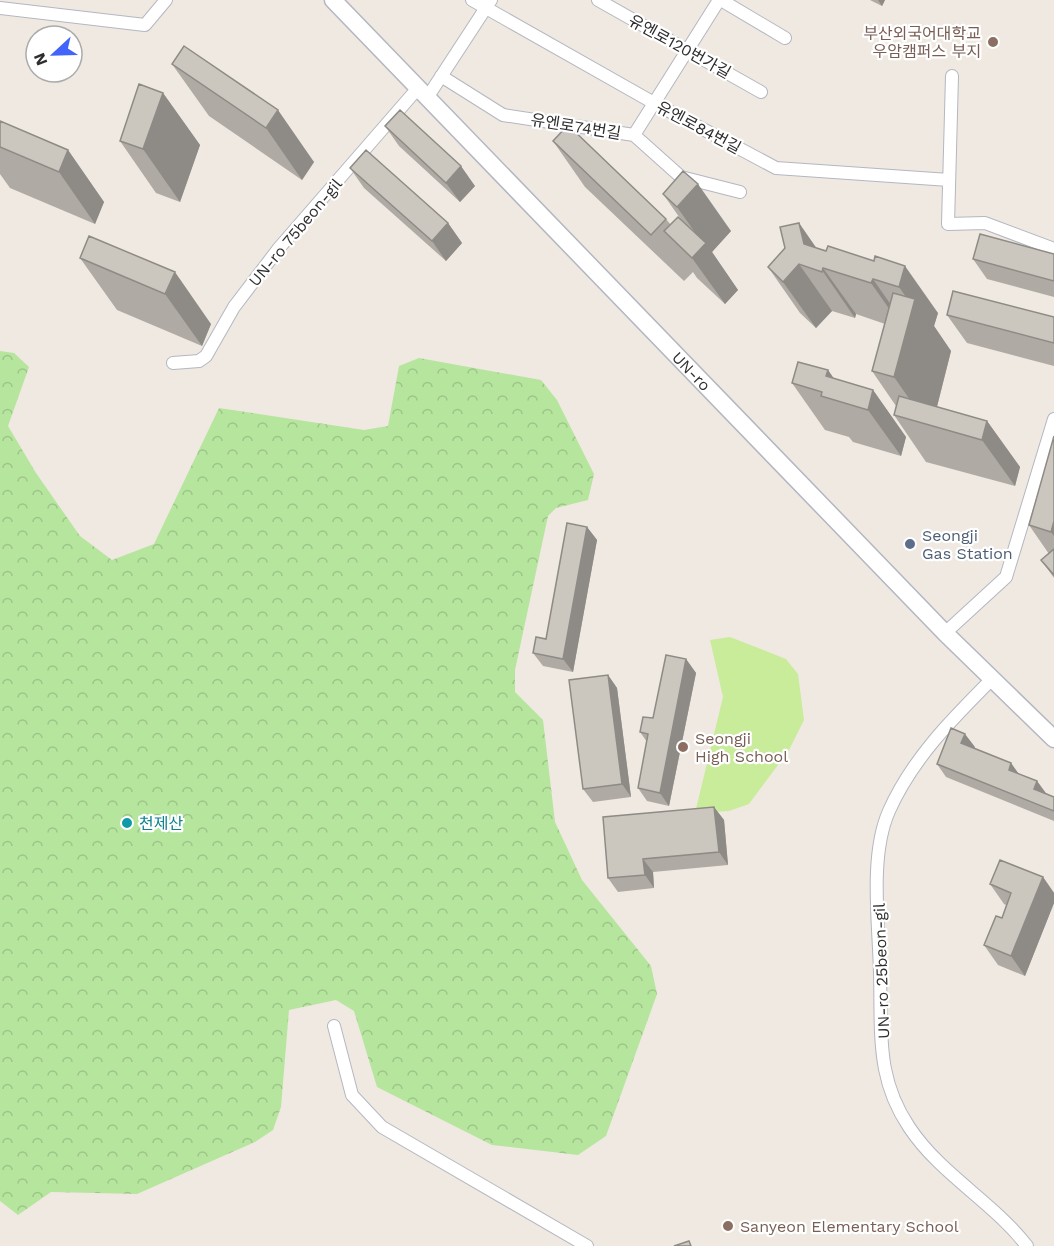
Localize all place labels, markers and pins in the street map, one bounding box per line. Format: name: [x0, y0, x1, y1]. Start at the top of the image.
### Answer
place label: 부산외국어대학교 우암캠퍼스 부지: [863, 24, 981, 61]
marker: 부산외국어대학교 우암캠퍼스 부지: [986, 35, 1000, 49]
place label: Seongji Gas Station: [922, 526, 1013, 563]
marker: Seongji Gas Station: [903, 537, 917, 551]
place label: Seongji High School: [695, 729, 788, 766]
marker: Seongji High School: [676, 740, 690, 754]
place label: 천제산: [139, 814, 183, 833]
marker: 천제산: [120, 816, 134, 830]
place label: Sanyeon Elementary School: [740, 1217, 959, 1236]
marker: Sanyeon Elementary School: [721, 1219, 735, 1233]

